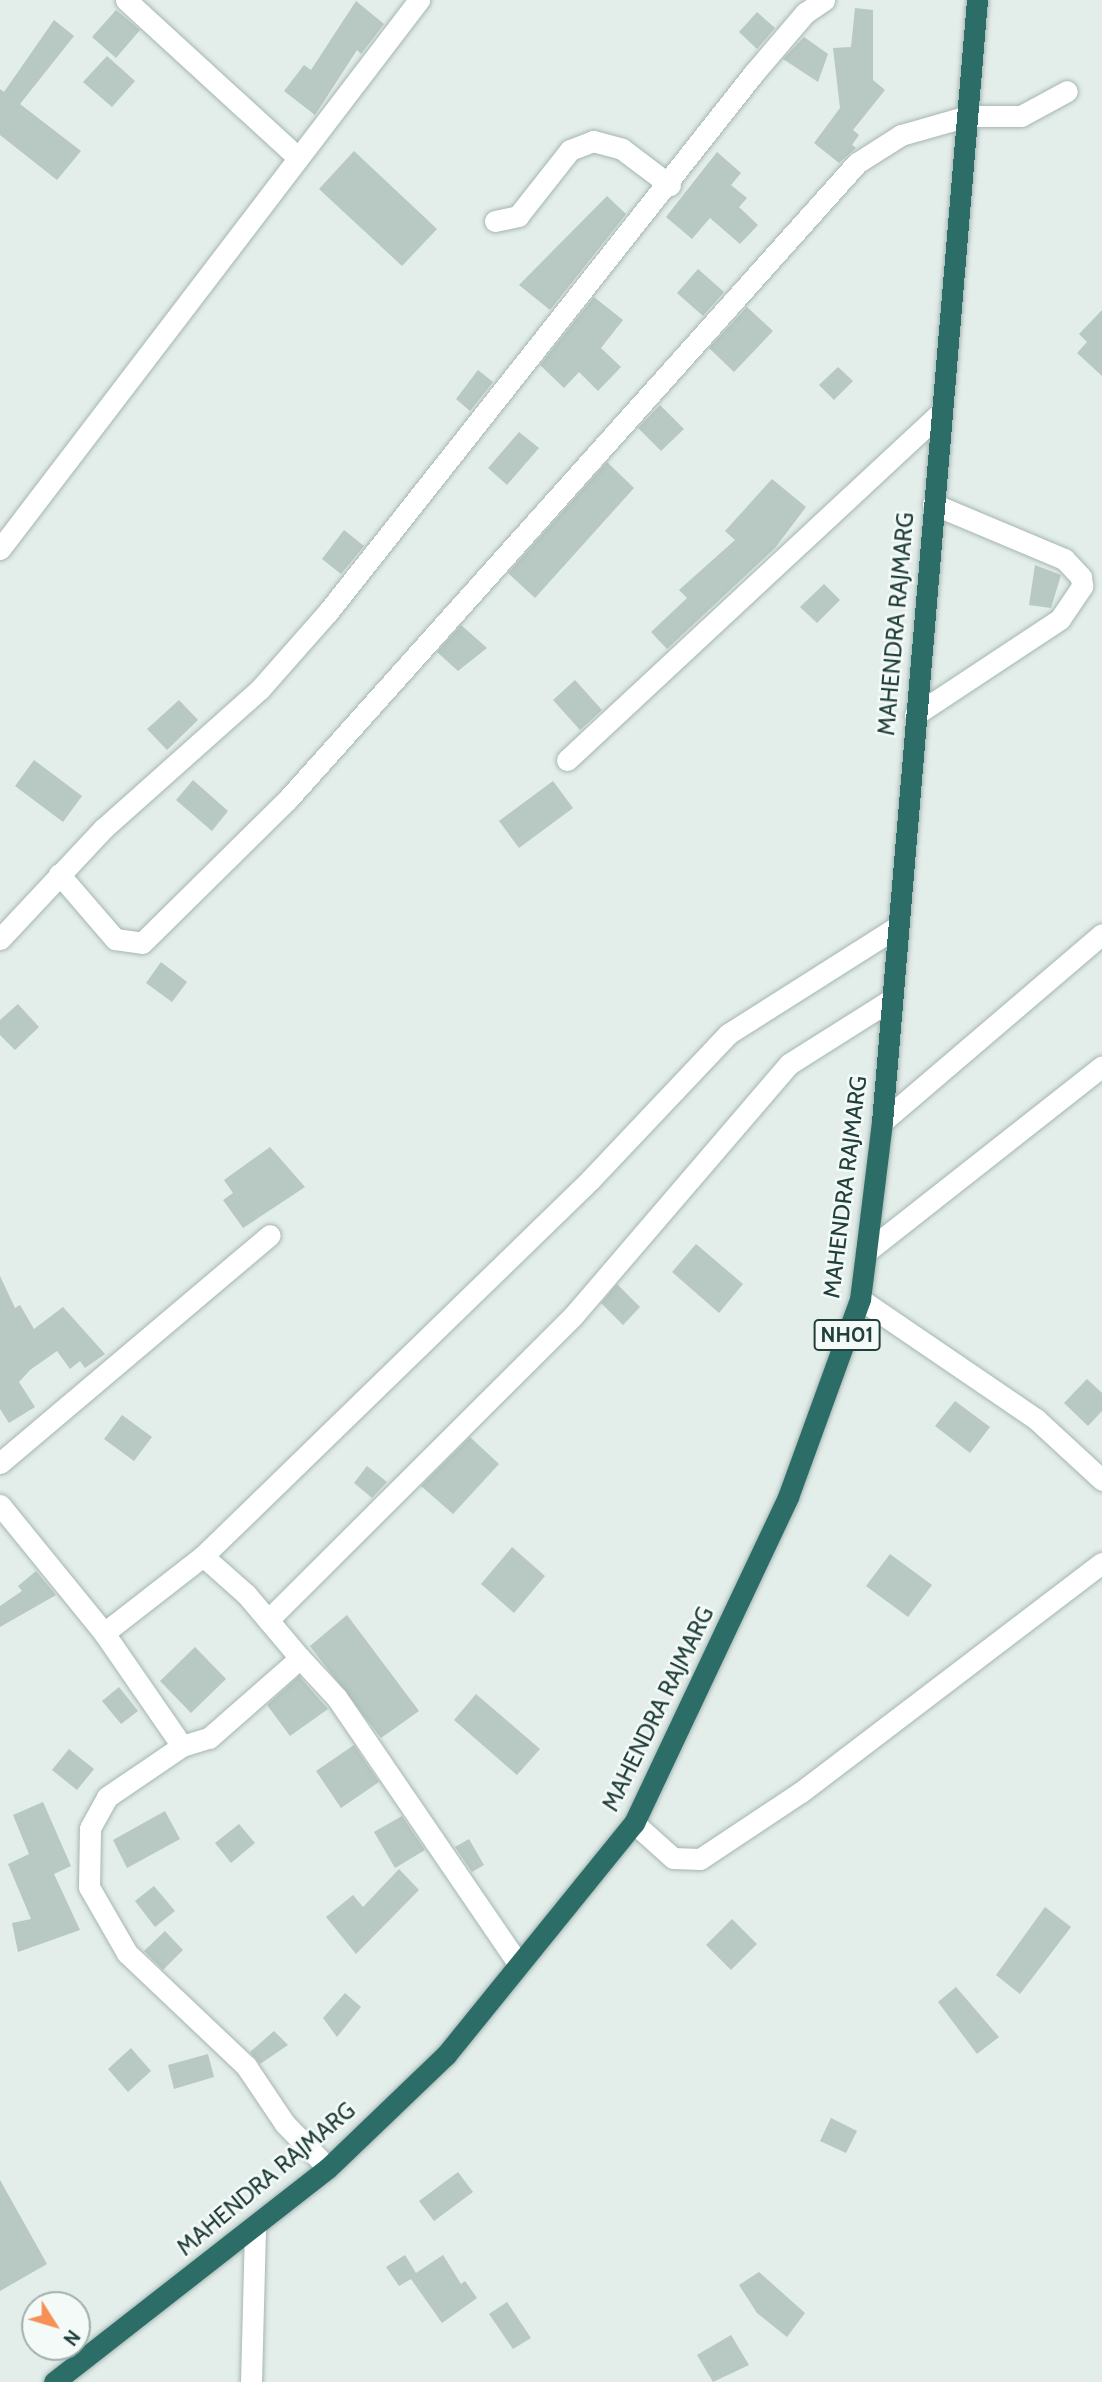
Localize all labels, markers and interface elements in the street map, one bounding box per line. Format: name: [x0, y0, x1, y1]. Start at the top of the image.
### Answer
street label: MAHENDRA RAJMARG: [872, 511, 920, 737]
street label: MAHENDRA RAJMARG: [818, 1074, 872, 1300]
road number: NH01: [812, 1318, 882, 1352]
street label: MAHENDRA RAJMARG: [597, 1602, 719, 1816]
street label: MAHENDRA RAJMARG: [171, 2096, 361, 2262]
north arrow: [21, 2291, 91, 2361]
text: N: [58, 2325, 85, 2350]

